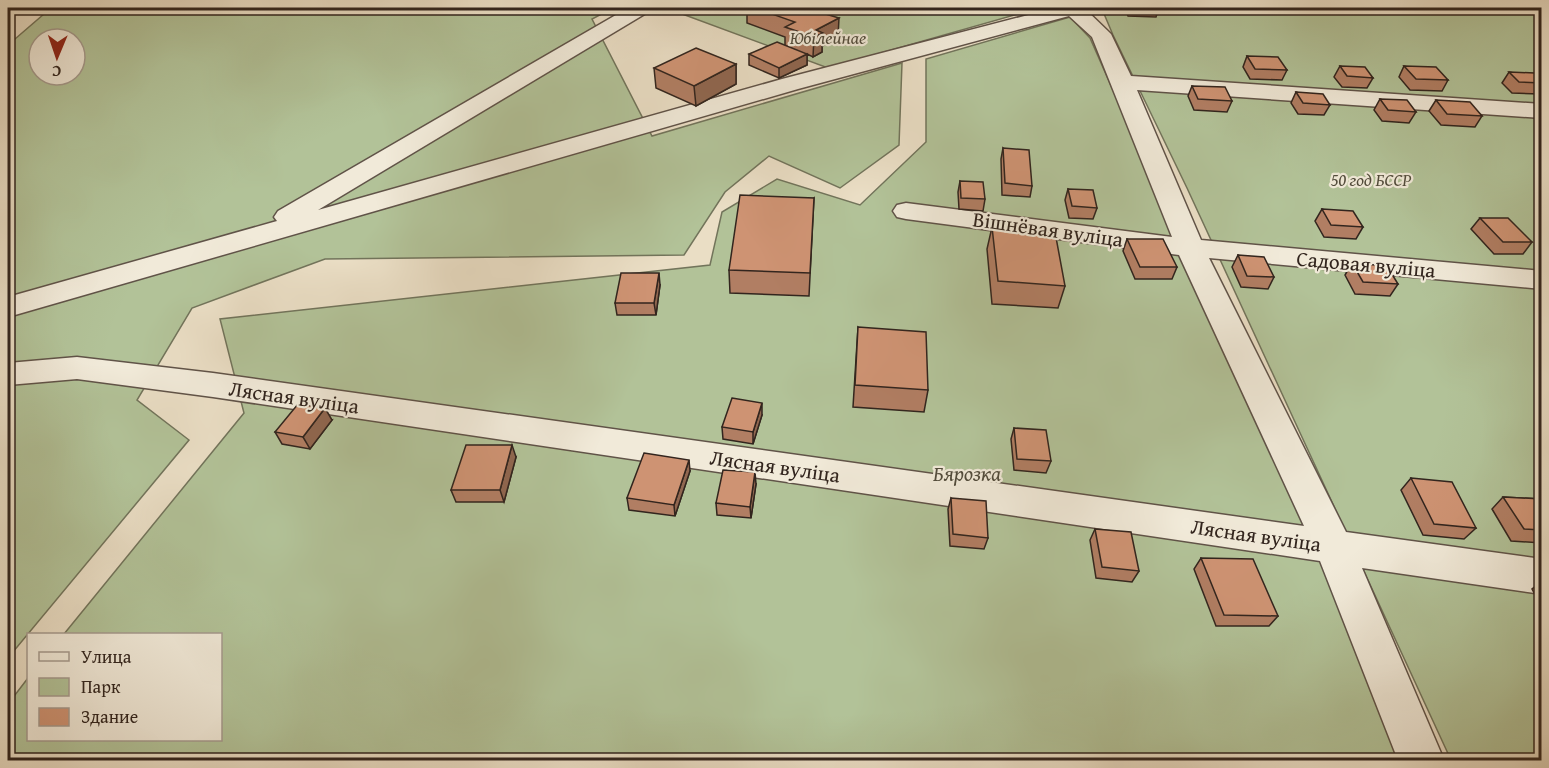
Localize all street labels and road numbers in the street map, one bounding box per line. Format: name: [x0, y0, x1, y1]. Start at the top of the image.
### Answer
street label: Вішнёвая вуліца: [971, 203, 1125, 255]
street label: Садовая вуліца: [1295, 242, 1437, 286]
street label: Лясная вуліца: [227, 373, 361, 421]
street label: Лясная вуліца: [708, 442, 842, 490]
street label: Лясная вуліца: [1189, 511, 1323, 559]

